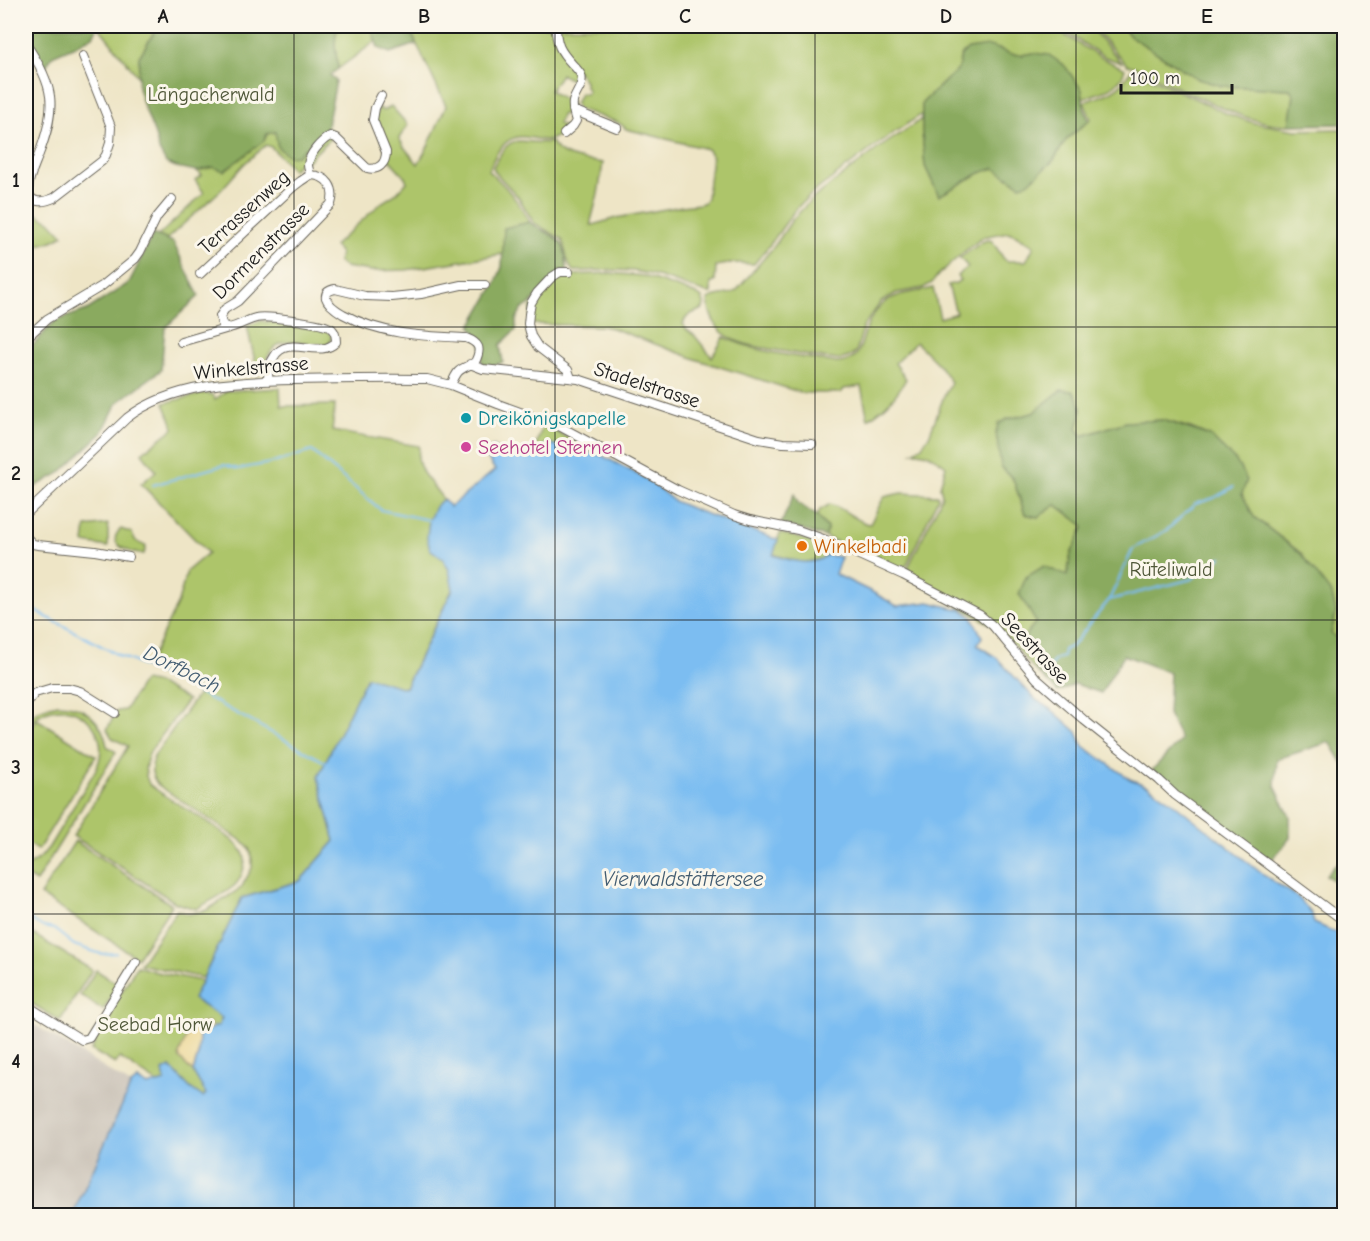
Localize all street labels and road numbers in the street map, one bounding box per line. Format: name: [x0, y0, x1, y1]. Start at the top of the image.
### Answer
street label: Terrassenweg: [194, 165, 294, 259]
street label: Dormenstrasse: [208, 198, 314, 304]
street label: Winkelstrasse: [193, 352, 309, 384]
street label: Stadelstrasse: [591, 357, 703, 413]
street label: Seestrasse: [996, 607, 1074, 689]

